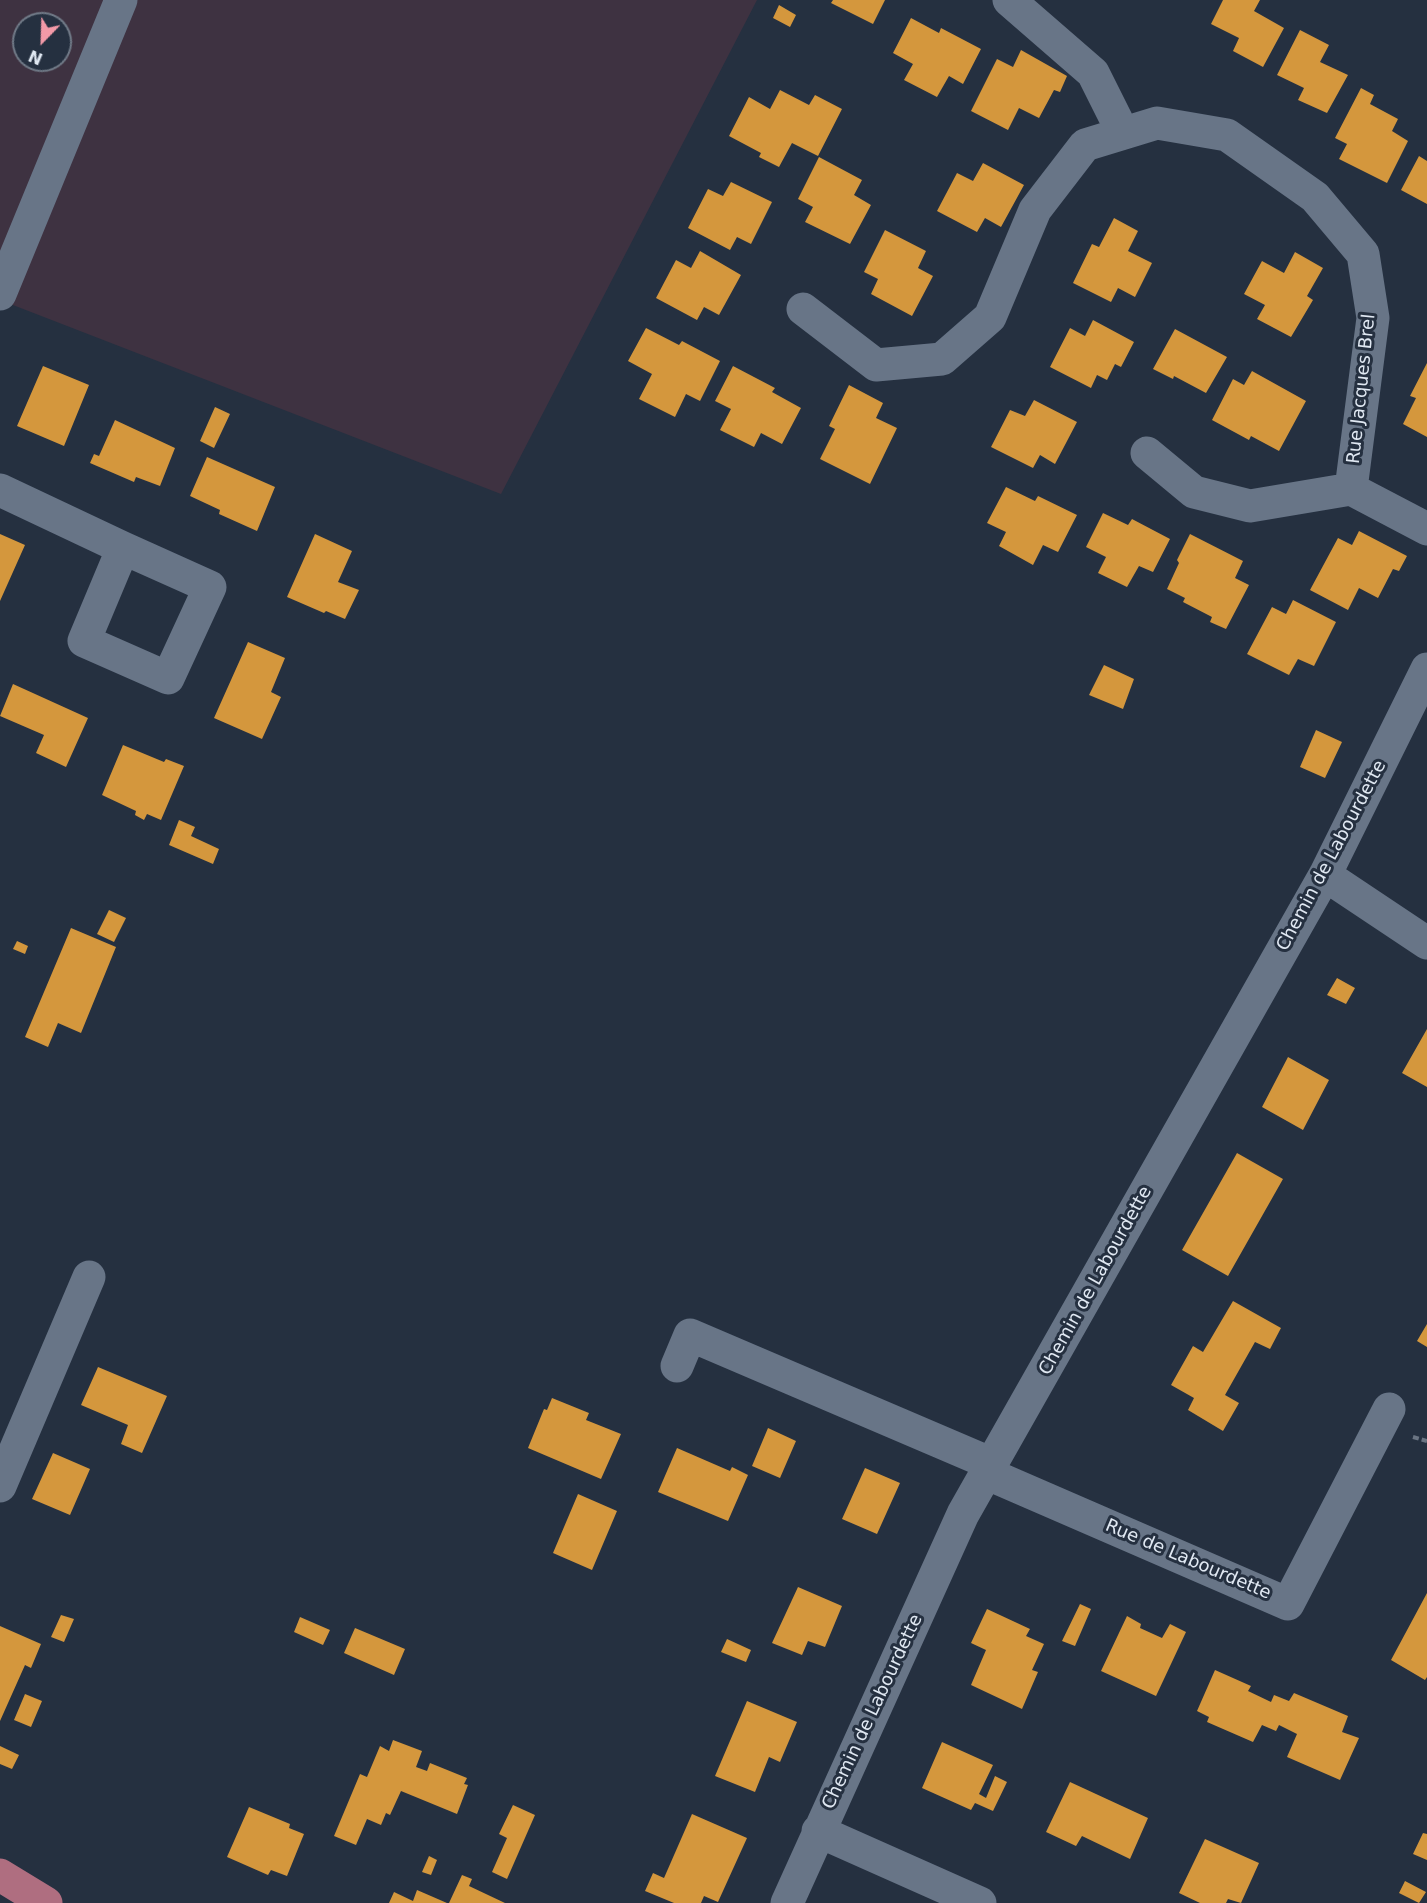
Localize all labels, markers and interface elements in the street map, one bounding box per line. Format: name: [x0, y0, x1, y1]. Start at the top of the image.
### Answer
north arrow: [12, 12, 72, 72]
text: N: [26, 46, 45, 69]
street label: Rue Jacques Brel: [1343, 313, 1381, 465]
street label: Chemin de Labourdette: [1273, 757, 1391, 955]
street label: Chemin de Labourdette: [1035, 1183, 1157, 1379]
street label: Rue de Labourdette: [1102, 1515, 1274, 1605]
street label: Chemin de Labourdette: [818, 1611, 928, 1813]

